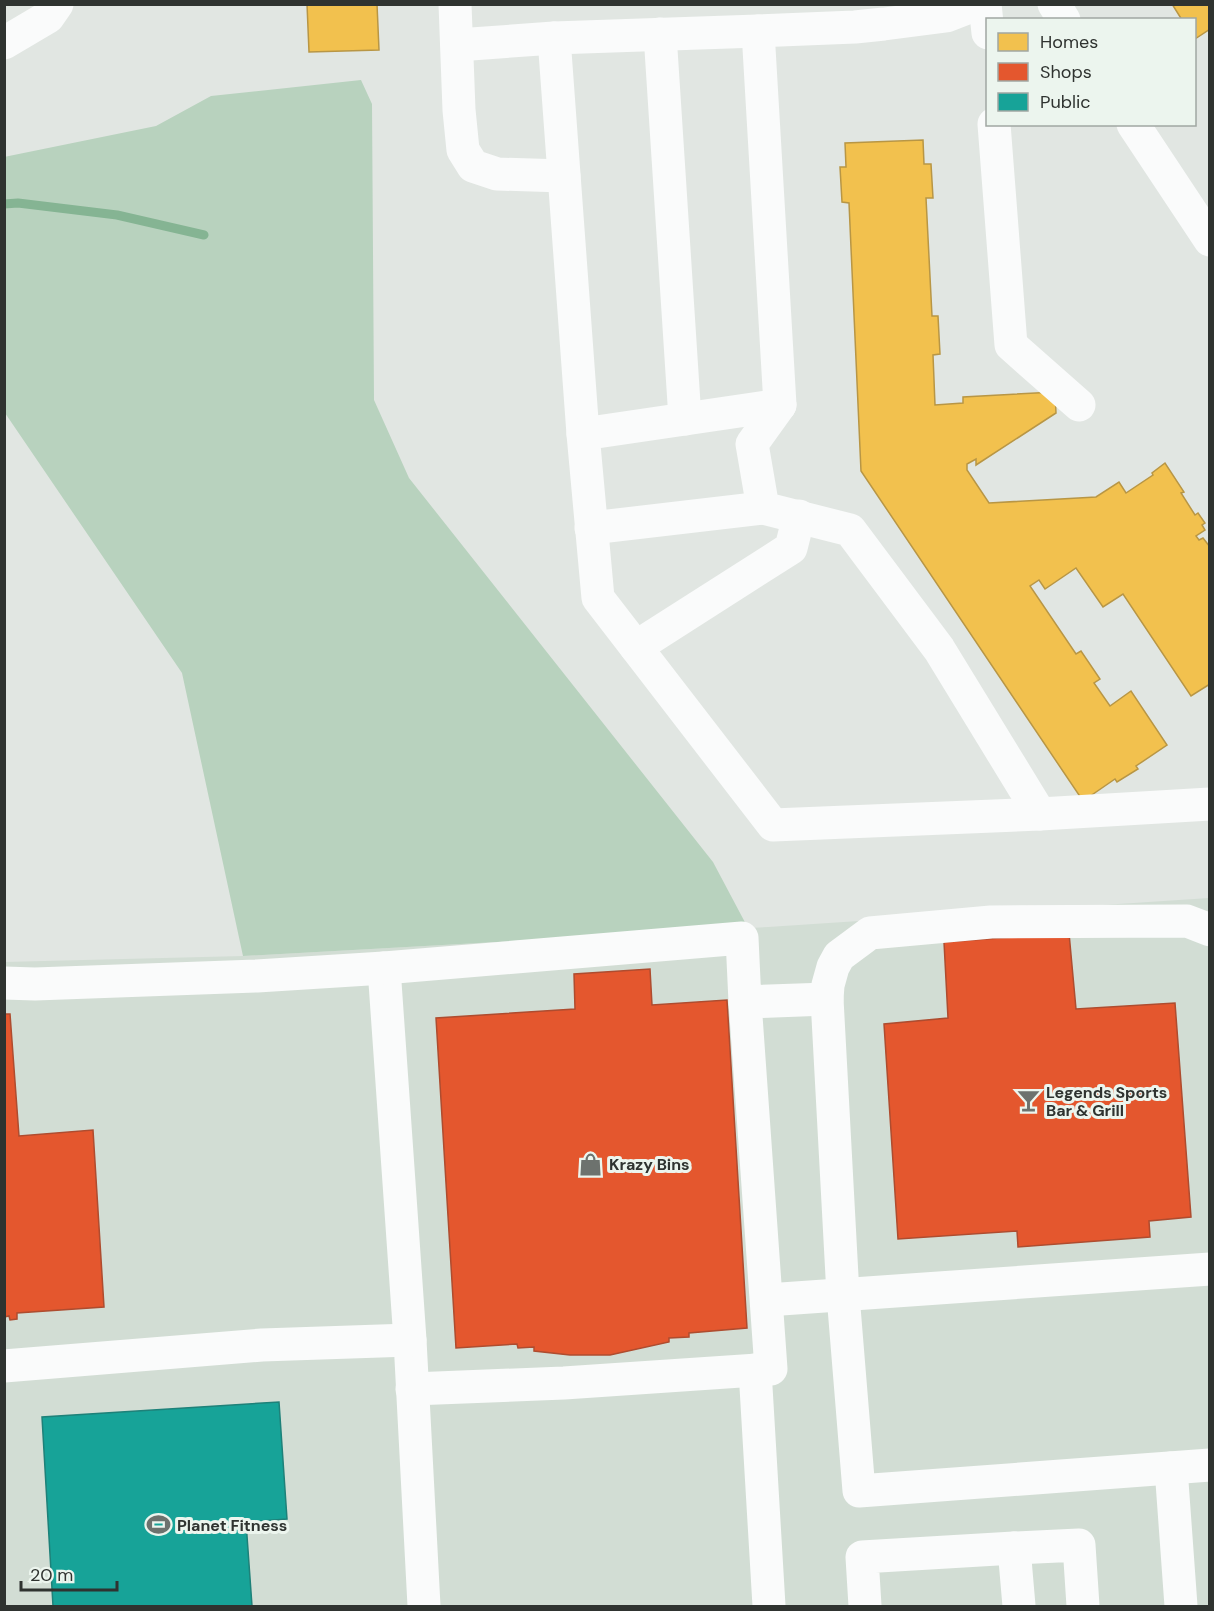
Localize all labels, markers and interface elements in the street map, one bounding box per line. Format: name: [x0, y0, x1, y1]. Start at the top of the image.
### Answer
legend: [986, 18, 1196, 126]
text: Homes: [1040, 30, 1098, 54]
text: Shops: [1040, 60, 1092, 84]
text: Public: [1040, 90, 1091, 114]
place label: Legends Sports Bar & Grill: [1046, 1082, 1167, 1121]
bar icon: Legends Sports Bar & Grill: [1015, 1088, 1041, 1114]
shop icon: Krazy Bins: [578, 1151, 604, 1177]
place label: Krazy Bins: [609, 1154, 690, 1175]
sports icon: Planet Fitness: [146, 1512, 172, 1538]
place label: Planet Fitness: [177, 1515, 287, 1536]
scale bar: [21, 1554, 117, 1592]
text: 20 m: [30, 1563, 73, 1587]

